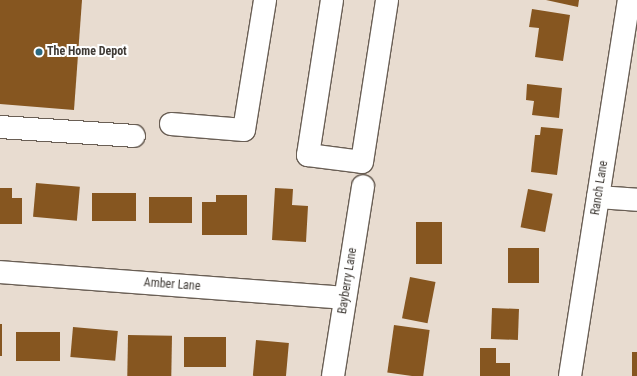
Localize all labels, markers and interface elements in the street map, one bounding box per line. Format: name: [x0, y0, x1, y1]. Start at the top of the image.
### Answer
place label: The Home Depot: [47, 45, 127, 59]
marker: The Home Depot: [34, 47, 44, 57]
street label: Ranch Lane: [589, 160, 611, 216]
street label: Bayberry Lane: [336, 247, 360, 315]
street label: Amber Lane: [143, 276, 201, 294]

